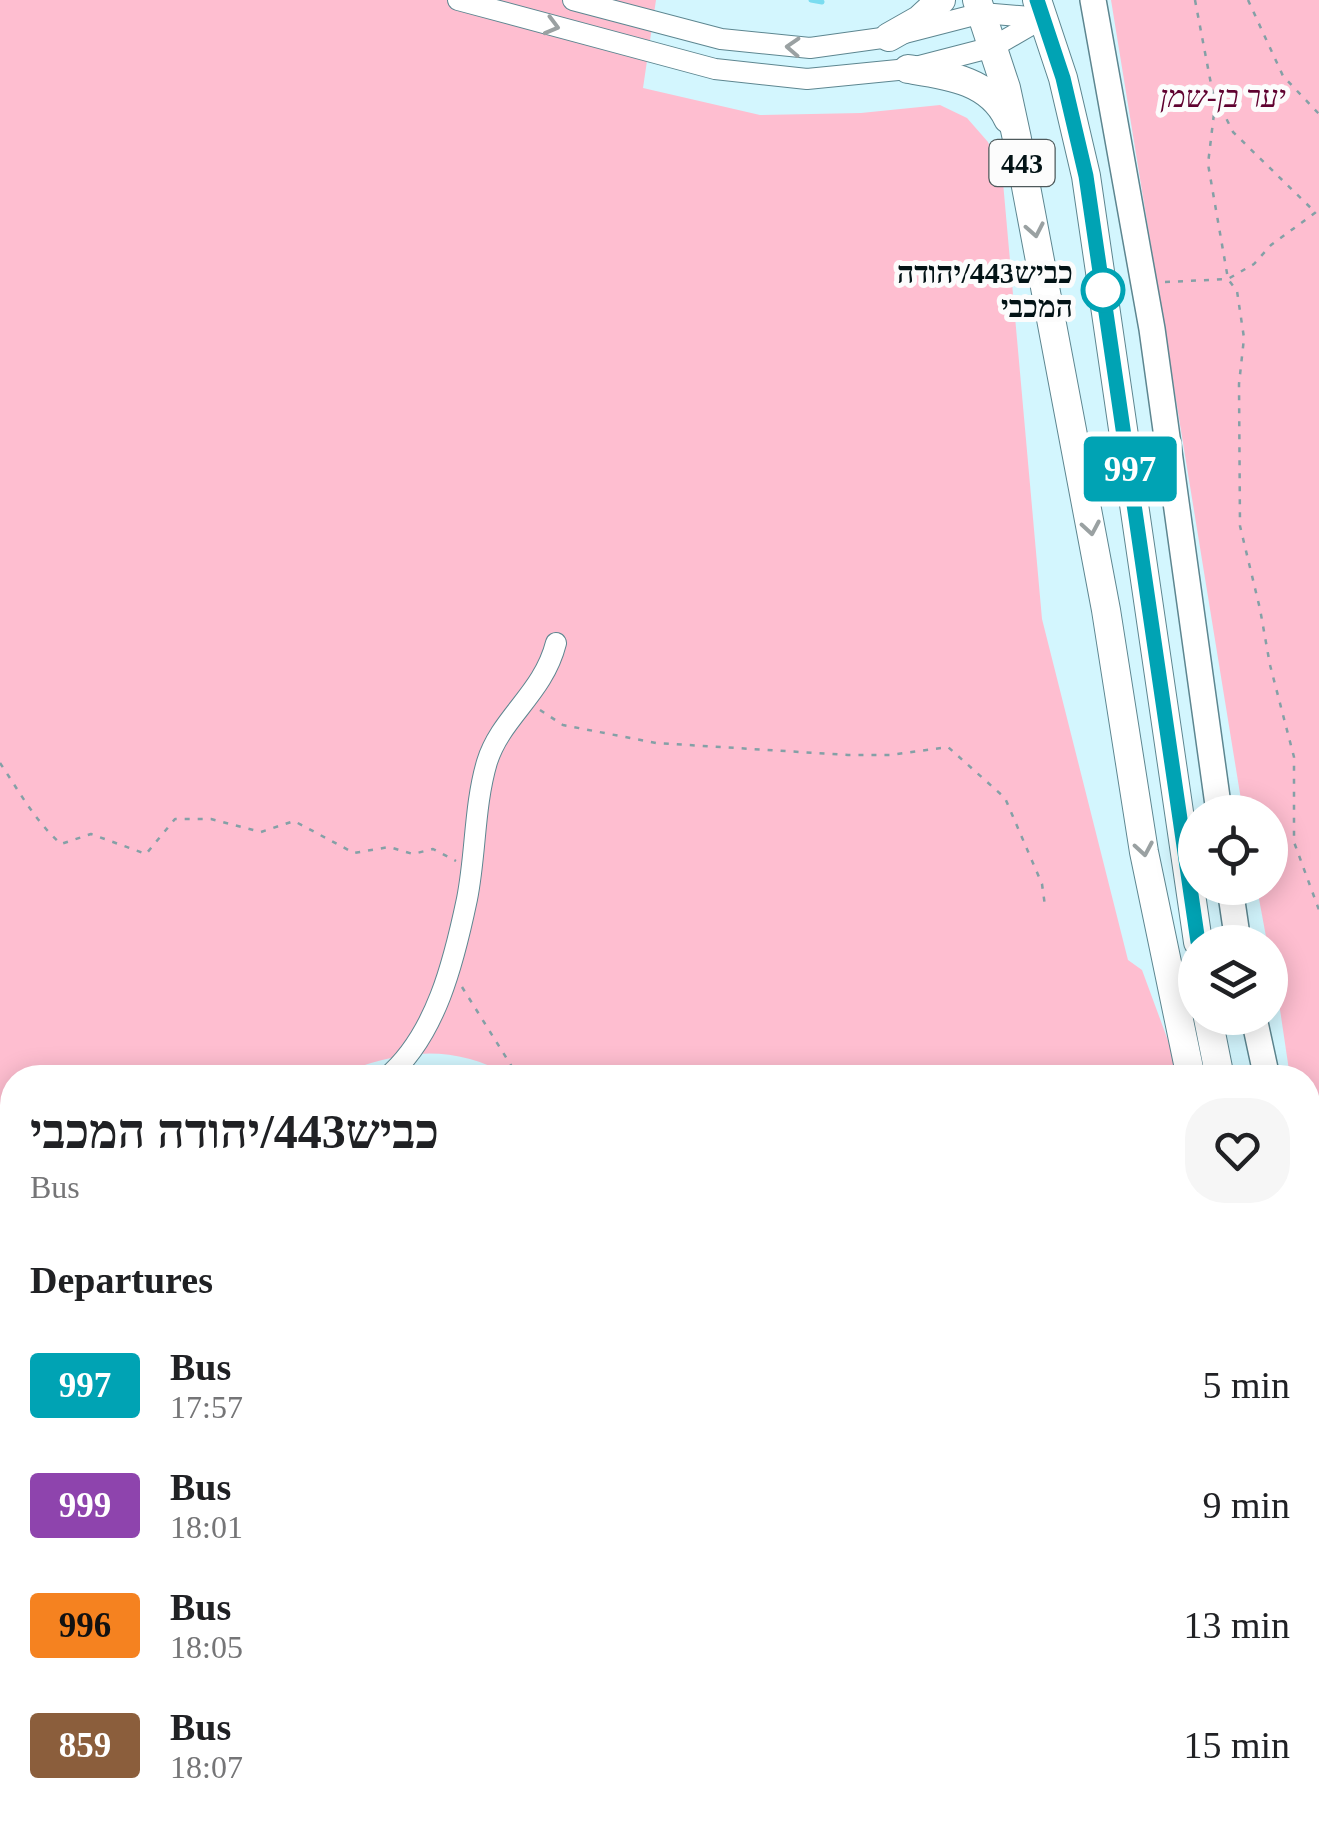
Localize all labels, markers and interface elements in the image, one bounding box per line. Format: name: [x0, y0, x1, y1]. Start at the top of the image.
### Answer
one-way arrow: [543, 14, 560, 35]
one-way arrow: [784, 37, 800, 58]
park label: יער בן-שמן: [1160, 80, 1286, 113]
road number: 443: [990, 140, 1054, 186]
one-way arrow: [1023, 221, 1044, 238]
place label: כביש443/יהודה המכבי: [897, 256, 1073, 323]
marker: כביש443/יהודה המכבי: [1082, 269, 1124, 311]
line badge: 997: [1072, 436, 1188, 502]
text: 997: [1104, 450, 1156, 489]
one-way arrow: [1080, 520, 1101, 536]
map controls: [1178, 795, 1288, 1035]
button: locate: [1178, 795, 1288, 905]
one-way arrow: [1133, 841, 1154, 857]
button: layers: [1178, 925, 1288, 1035]
button: heart: [1185, 1098, 1290, 1203]
text: כביש443/יהודה המכבי: [30, 1105, 439, 1158]
text: Bus: [30, 1169, 80, 1205]
text: Departures: [30, 1259, 213, 1301]
text: Bus: [170, 1346, 231, 1388]
text: 5 min: [1202, 1364, 1290, 1406]
text: 997: [59, 1366, 111, 1405]
text: 17:57: [170, 1389, 243, 1425]
text: Bus: [170, 1466, 231, 1508]
text: 9 min: [1202, 1484, 1290, 1526]
text: 999: [59, 1486, 111, 1525]
text: 18:01: [170, 1509, 243, 1545]
text: Bus: [170, 1586, 231, 1628]
text: 13 min: [1183, 1604, 1290, 1646]
text: 996: [59, 1606, 111, 1645]
text: 18:05: [170, 1629, 243, 1665]
text: Bus: [170, 1706, 231, 1748]
text: 15 min: [1183, 1724, 1290, 1766]
text: 859: [59, 1726, 111, 1765]
text: 18:07: [170, 1749, 243, 1785]

